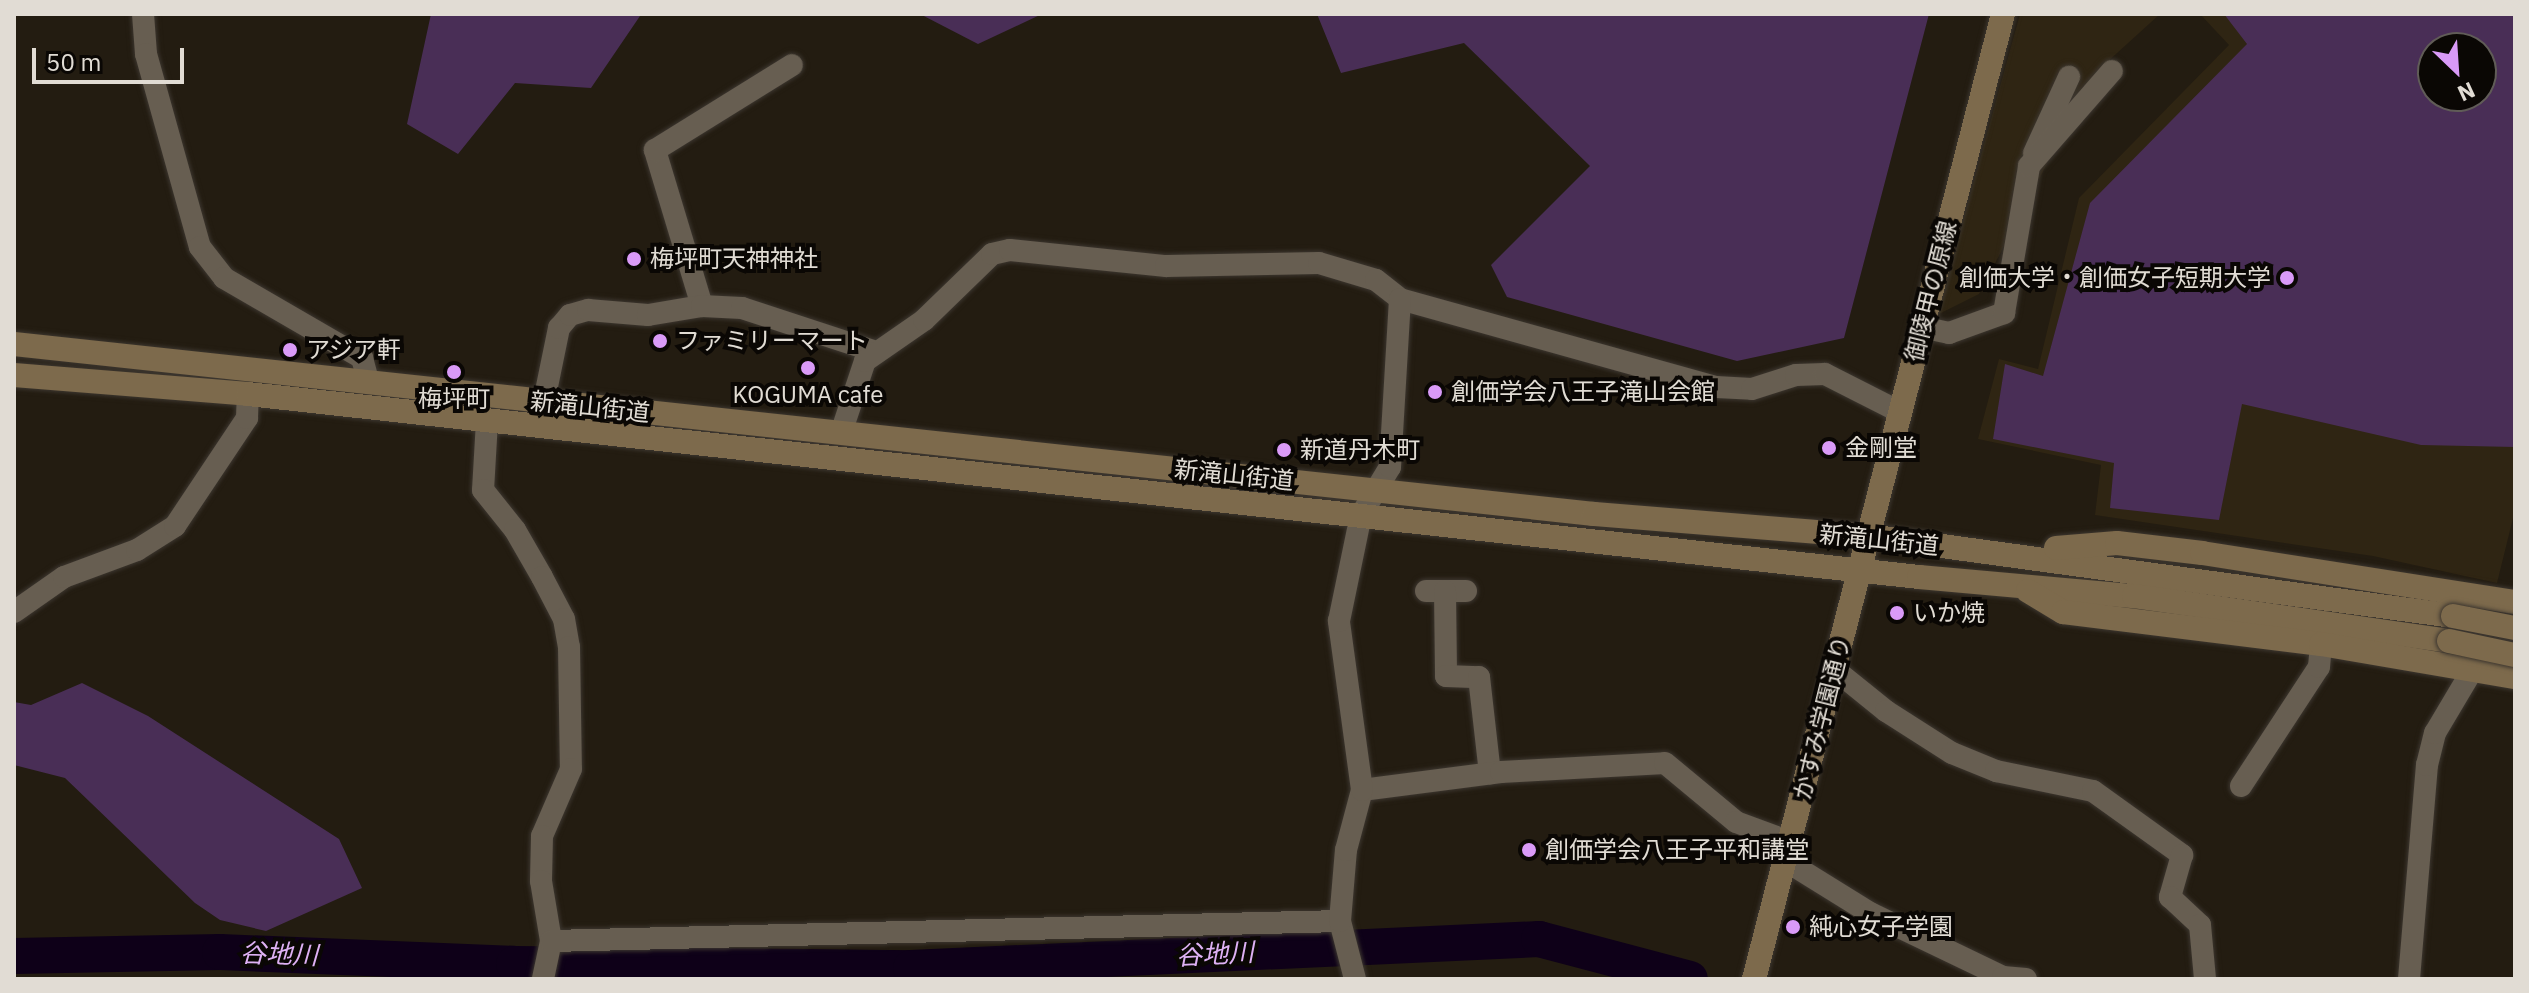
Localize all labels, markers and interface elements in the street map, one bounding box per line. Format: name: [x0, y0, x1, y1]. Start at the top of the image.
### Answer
scale bar: [36, 32, 188, 82]
north arrow: [2417, 32, 2497, 112]
text: 50 m: [46, 46, 101, 78]
text: N: [2453, 76, 2480, 109]
street label: 御陵甲の原線: [1900, 218, 1962, 364]
place label: 梅坪町天神神社: [650, 245, 818, 273]
marker: 梅坪町天神神社: [625, 250, 643, 268]
place label: 創価大学・創価女子短期大学: [1959, 264, 2271, 292]
marker: 創価大学・創価女子短期大学: [2278, 269, 2296, 287]
place label: ファミリーマート: [676, 327, 868, 355]
marker: ファミリーマート: [651, 332, 669, 350]
place label: アジア軒: [306, 336, 402, 364]
marker: アジア軒: [281, 341, 299, 359]
marker: KOGUMA cafe: [799, 359, 817, 377]
marker: 梅坪町: [445, 363, 463, 381]
place label: 創価学会八王子滝山会館: [1451, 378, 1715, 406]
place label: KOGUMA cafe: [733, 381, 883, 409]
marker: 創価学会八王子滝山会館: [1426, 383, 1444, 401]
place label: 梅坪町: [418, 385, 490, 413]
street label: 新滝山街道: [529, 386, 651, 428]
place label: 金剛堂: [1845, 434, 1917, 462]
place label: 新道丹木町: [1300, 436, 1420, 464]
marker: 金剛堂: [1820, 439, 1838, 457]
marker: 新道丹木町: [1275, 441, 1293, 459]
street label: 新滝山街道: [1173, 454, 1295, 496]
street label: 新滝山街道: [1818, 519, 1940, 561]
place label: いか焼: [1913, 599, 1985, 627]
marker: いか焼: [1888, 604, 1906, 622]
street label: かすみ学園通り: [1788, 633, 1856, 803]
place label: 創価学会八王子平和講堂: [1545, 836, 1809, 864]
marker: 創価学会八王子平和講堂: [1520, 841, 1538, 859]
place label: 純心女子学園: [1809, 913, 1953, 941]
marker: 純心女子学園: [1784, 918, 1802, 936]
water label: 谷地川: [1175, 936, 1255, 972]
water label: 谷地川: [239, 937, 319, 971]

